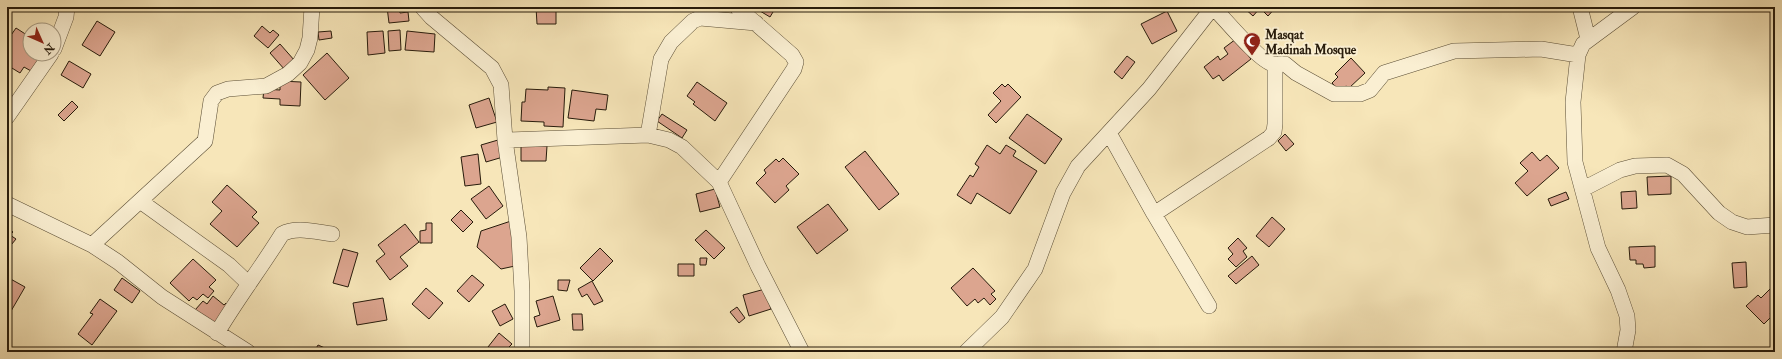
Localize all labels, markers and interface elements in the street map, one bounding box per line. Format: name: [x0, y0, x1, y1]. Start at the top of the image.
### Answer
north arrow: [22, 22, 62, 62]
place label: Masqat Madinah Mosque: [1264, 27, 1357, 59]
mosque icon: Masqat Madinah Mosque: [1242, 31, 1262, 56]
text: N: [40, 40, 58, 58]

